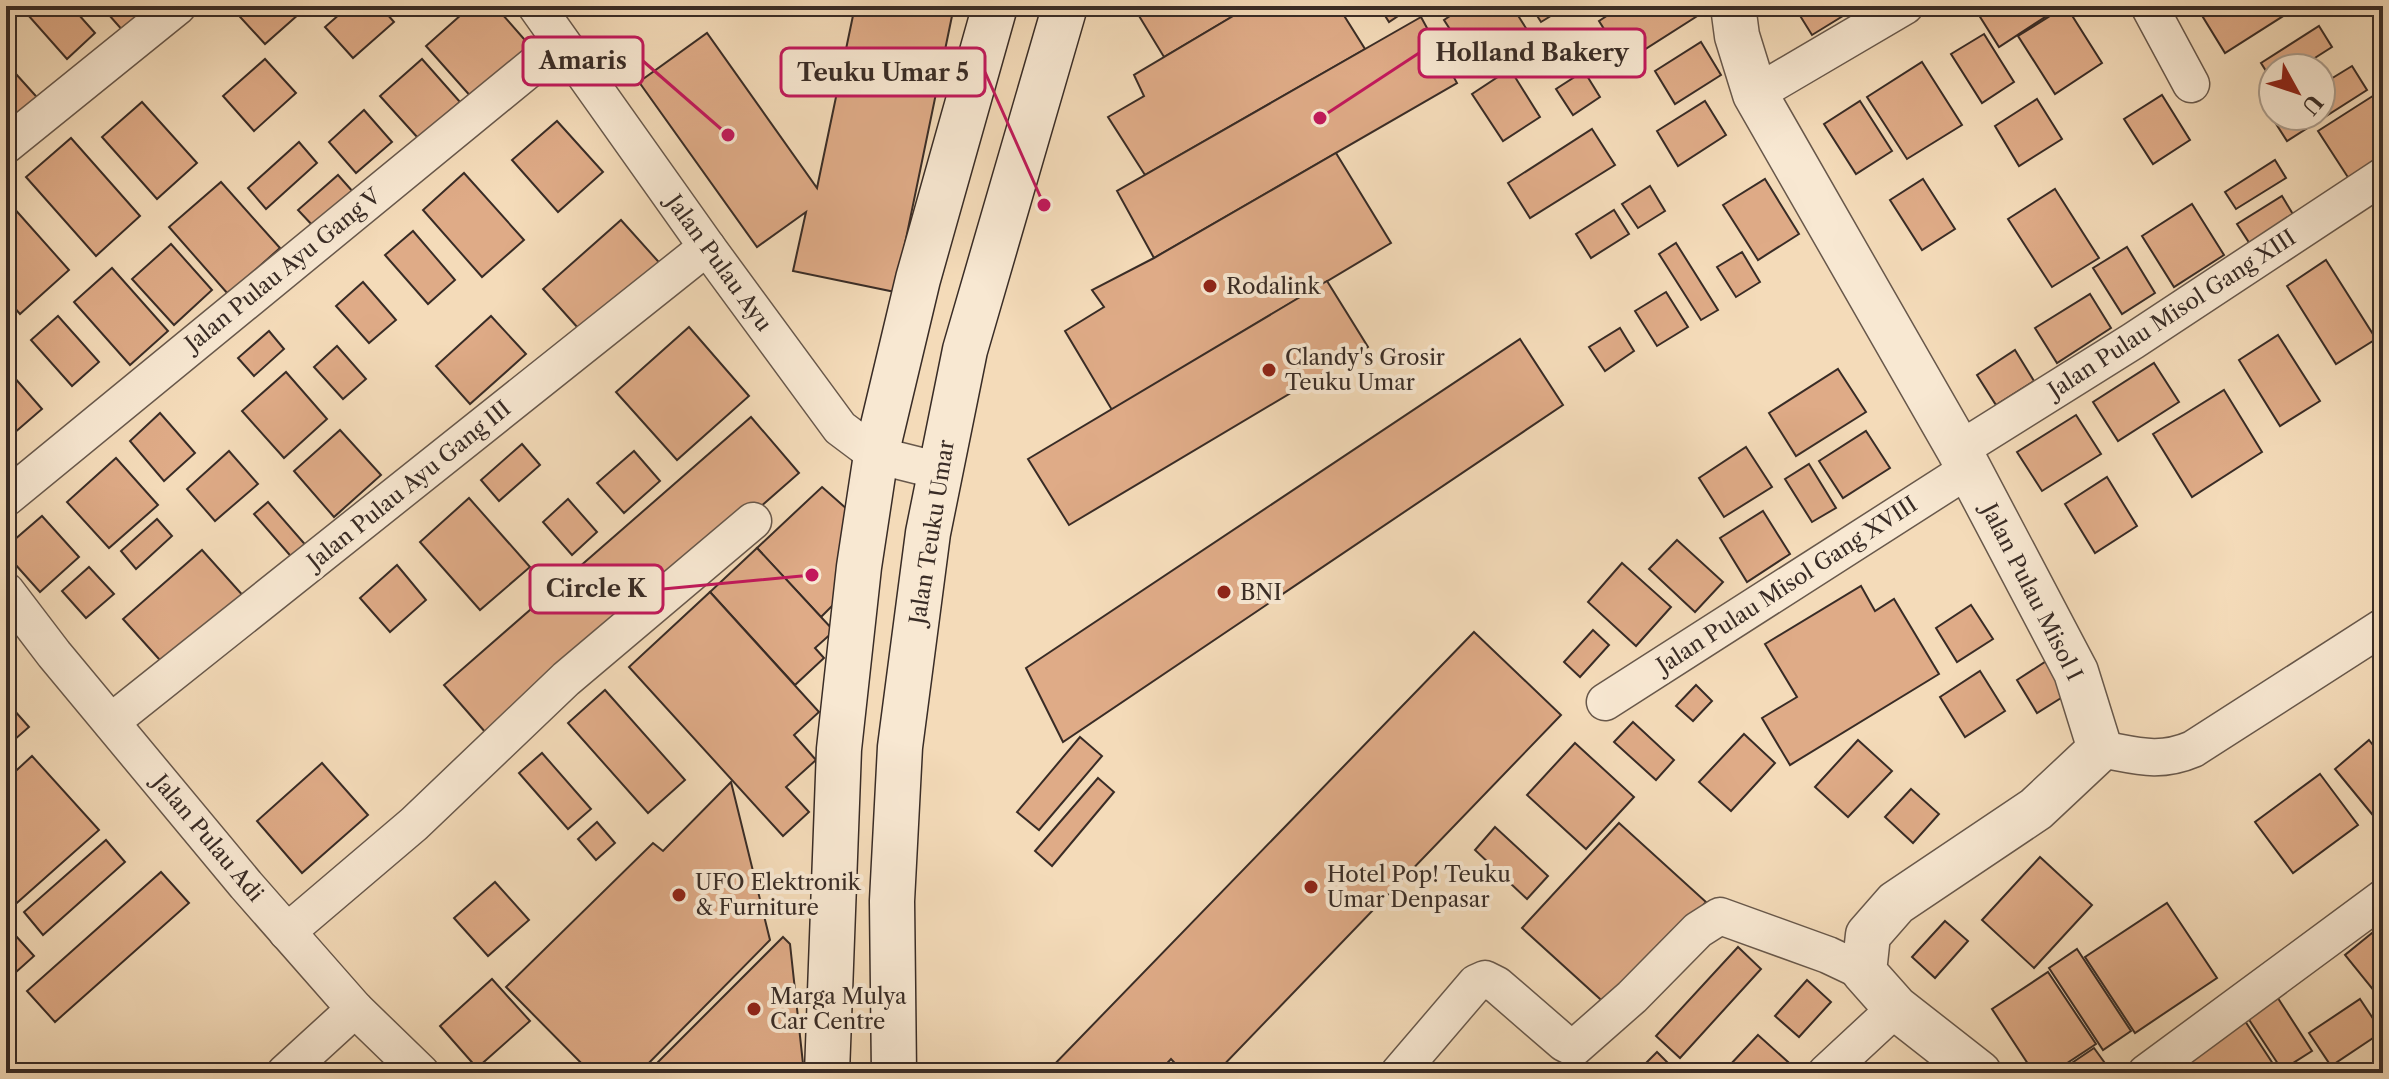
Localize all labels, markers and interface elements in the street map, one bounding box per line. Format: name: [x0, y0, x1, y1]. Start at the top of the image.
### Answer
callout: Holland Bakery: [1419, 29, 1645, 77]
callout: Amaris: [523, 37, 643, 85]
text: Holland Bakery: [1435, 38, 1630, 67]
text: Amaris: [538, 46, 627, 75]
callout: Teuku Umar 5: [781, 48, 985, 96]
north arrow: [2257, 52, 2337, 132]
text: Teuku Umar 5: [797, 58, 969, 87]
text: U: [2296, 89, 2328, 120]
street label: Jalan Pulau Ayu Gang V: [177, 182, 387, 359]
street label: Jalan Pulau Ayu: [659, 187, 778, 337]
street label: Jalan Pulau Misol Gang XIII: [2041, 224, 2301, 406]
place label: Rodalink: [1226, 273, 1321, 300]
marker: Rodalink: [1201, 277, 1219, 295]
place label: Clandy's Grosir Teuku Umar: [1285, 344, 1445, 396]
marker: Clandy's Grosir Teuku Umar: [1260, 361, 1278, 379]
street label: Jalan Pulau Ayu Gang III: [300, 395, 516, 577]
street label: Jalan Teuku Umar: [904, 438, 960, 629]
street label: Jalan Pulau Misol Gang XVIII: [1649, 491, 1922, 681]
street label: Jalan Pulau Misol I: [1974, 496, 2088, 685]
callout: Circle K: [530, 565, 663, 613]
text: Circle K: [546, 574, 647, 603]
place label: BNI: [1240, 579, 1282, 606]
marker: BNI: [1215, 583, 1233, 601]
street label: Jalan Pulau Adi: [145, 767, 269, 907]
place label: Hotel Pop! Teuku Umar Denpasar: [1327, 861, 1511, 913]
place label: UFO Elektronik & Furniture: [695, 869, 862, 921]
marker: Hotel Pop! Teuku Umar Denpasar: [1302, 878, 1320, 896]
marker: UFO Elektronik & Furniture: [670, 886, 688, 904]
place label: Marga Mulya Car Centre: [770, 983, 907, 1035]
marker: Marga Mulya Car Centre: [745, 1000, 763, 1018]

